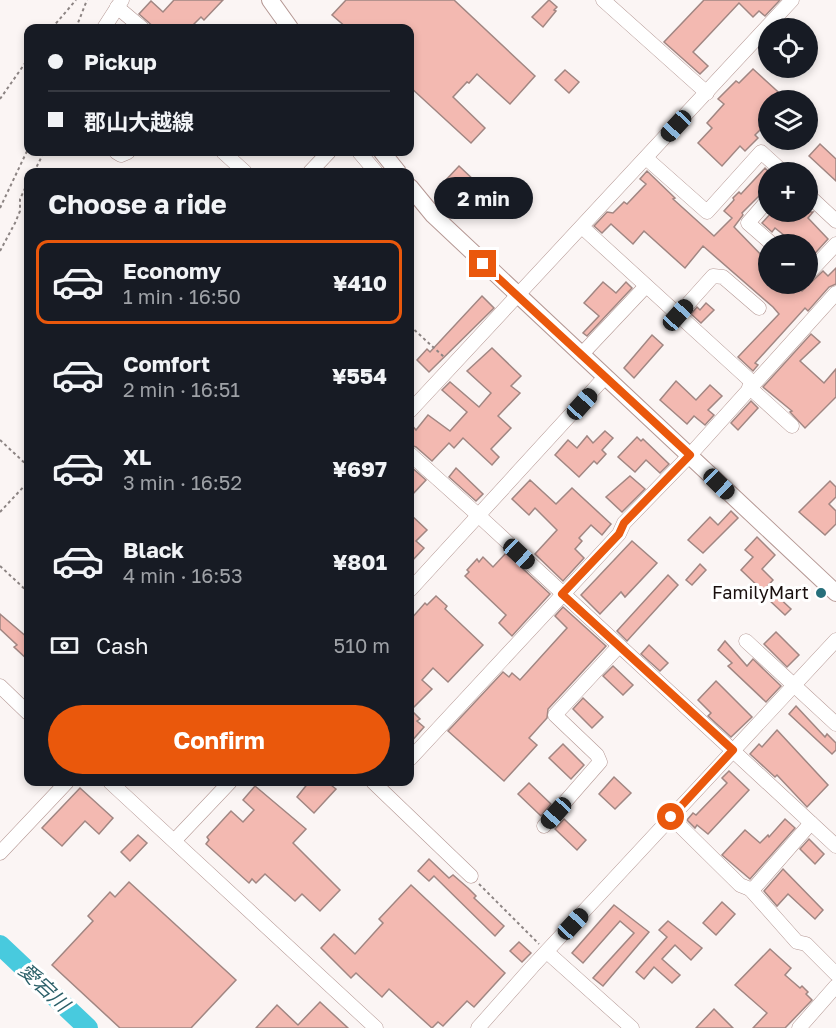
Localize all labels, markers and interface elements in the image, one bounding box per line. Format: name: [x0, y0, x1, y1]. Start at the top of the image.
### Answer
map controls: [758, 18, 818, 294]
button: locate: [758, 18, 818, 78]
text: Pickup: [84, 48, 157, 75]
button: layers: [758, 90, 818, 150]
car: [657, 107, 695, 145]
text: 郡山大越線: [84, 108, 194, 135]
button: +: [758, 162, 818, 222]
callout: 2 min: [434, 177, 532, 219]
text: 2 min: [457, 186, 510, 210]
text: Choose a ride: [48, 188, 227, 220]
button: −: [758, 234, 818, 294]
route end: [469, 250, 496, 277]
icon: car: [51, 255, 105, 309]
text: Economy: [123, 257, 221, 284]
text: ¥410: [333, 269, 387, 296]
text: 1 min · 16:50: [123, 284, 241, 308]
car: [659, 296, 697, 334]
icon: car: [51, 348, 105, 402]
text: Comfort: [123, 350, 210, 377]
text: ¥554: [332, 362, 387, 389]
text: 2 min · 16:51: [123, 377, 240, 401]
car: [563, 385, 601, 423]
icon: car: [51, 441, 105, 495]
text: XL: [123, 443, 151, 470]
text: ¥697: [333, 455, 387, 482]
car: [700, 465, 738, 503]
text: 3 min · 16:52: [123, 470, 242, 494]
icon: car: [51, 534, 105, 588]
car: [500, 535, 538, 573]
text: Black: [123, 536, 184, 563]
text: ¥801: [333, 548, 387, 575]
text: 4 min · 16:53: [123, 563, 243, 587]
place label: FamilyMart: [712, 581, 809, 603]
marker: FamilyMart: [814, 586, 828, 600]
icon: cash: [48, 629, 81, 662]
text: Cash: [96, 632, 149, 659]
text: 510 m: [334, 633, 390, 657]
button: Confirm: [48, 705, 390, 774]
car: [537, 794, 575, 832]
route start: [657, 803, 684, 830]
car: [554, 905, 592, 943]
water label: 愛宕川: [15, 957, 76, 1017]

